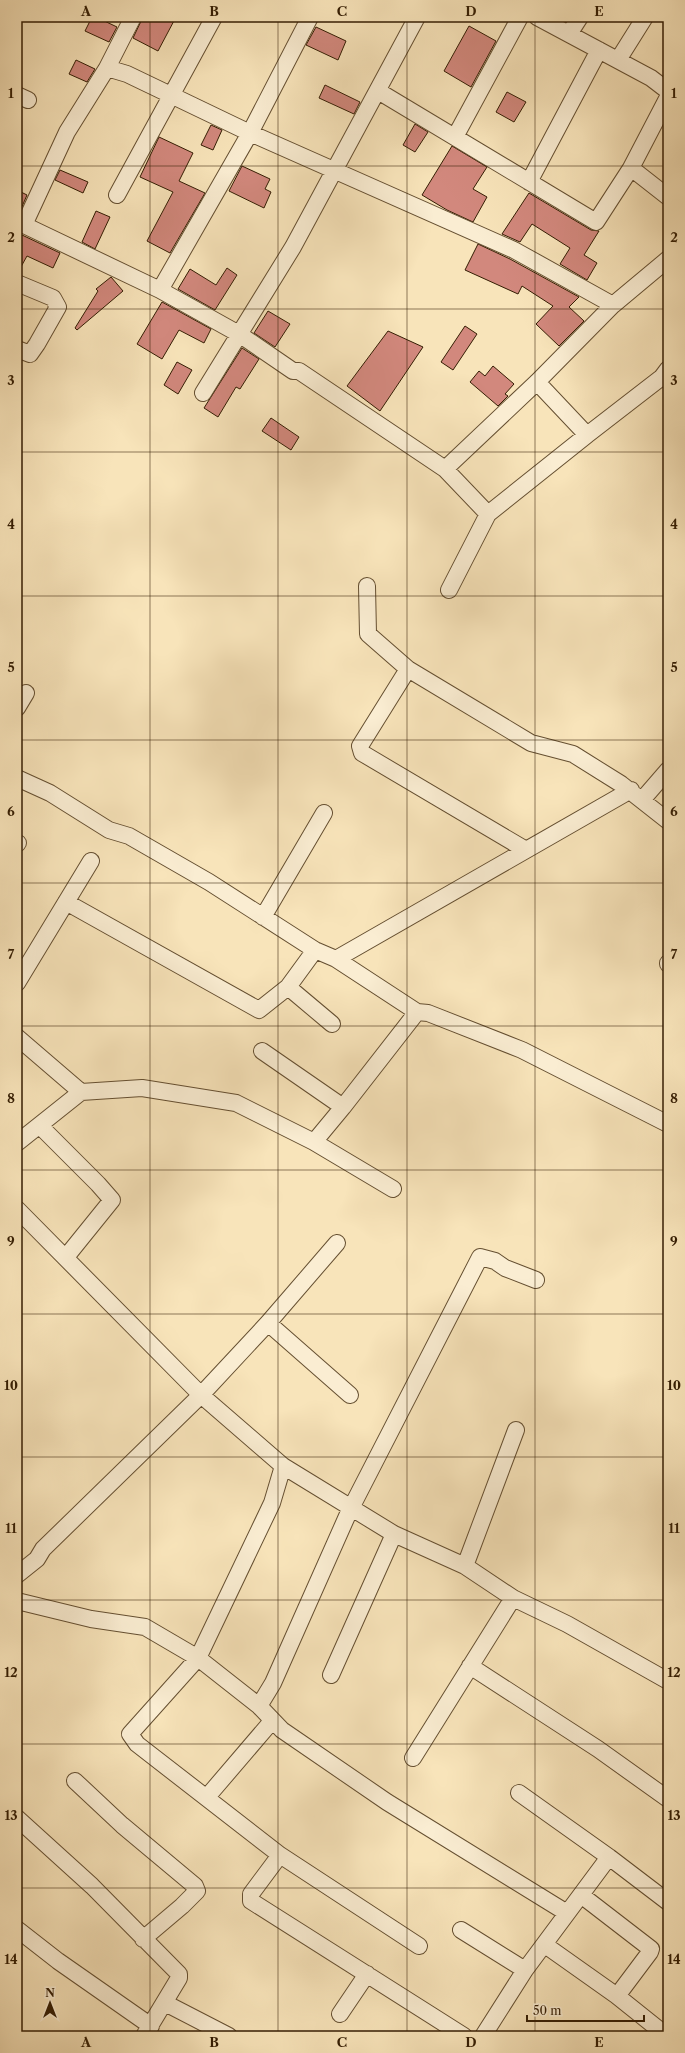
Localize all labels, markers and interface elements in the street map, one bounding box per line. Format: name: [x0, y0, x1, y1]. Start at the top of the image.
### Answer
text: A: [80, 3, 92, 19]
text: B: [209, 3, 219, 19]
text: C: [337, 3, 347, 19]
text: D: [465, 3, 477, 19]
text: E: [594, 3, 604, 19]
text: 1: [8, 85, 14, 101]
text: 1: [671, 85, 677, 101]
text: 2: [7, 229, 15, 245]
text: 2: [670, 229, 678, 245]
text: 3: [7, 372, 15, 388]
text: 3: [670, 372, 678, 388]
text: 4: [7, 516, 15, 532]
text: 4: [670, 516, 678, 532]
text: 5: [7, 659, 15, 675]
text: 5: [670, 659, 678, 675]
text: 6: [7, 803, 15, 819]
text: 6: [670, 803, 678, 819]
text: 7: [8, 946, 15, 962]
text: 7: [671, 946, 678, 962]
text: 8: [7, 1090, 15, 1106]
text: 8: [670, 1090, 678, 1106]
text: 9: [7, 1233, 15, 1249]
text: 9: [670, 1233, 678, 1249]
text: 10: [4, 1377, 18, 1393]
text: 10: [667, 1377, 681, 1393]
text: 11: [5, 1520, 17, 1536]
text: 11: [668, 1520, 680, 1536]
text: 12: [4, 1664, 18, 1680]
text: 12: [667, 1664, 681, 1680]
text: 13: [4, 1807, 18, 1823]
text: 13: [667, 1807, 681, 1823]
text: 14: [4, 1951, 18, 1967]
text: 14: [667, 1951, 681, 1967]
north arrow: [30, 1983, 70, 2023]
text: N: [45, 1986, 55, 2000]
scale bar: [527, 1997, 644, 2023]
text: 50 m: [533, 2003, 562, 2018]
text: A: [80, 2034, 92, 2050]
text: B: [209, 2034, 219, 2050]
text: C: [337, 2034, 347, 2050]
text: D: [465, 2034, 477, 2050]
text: E: [594, 2034, 604, 2050]

